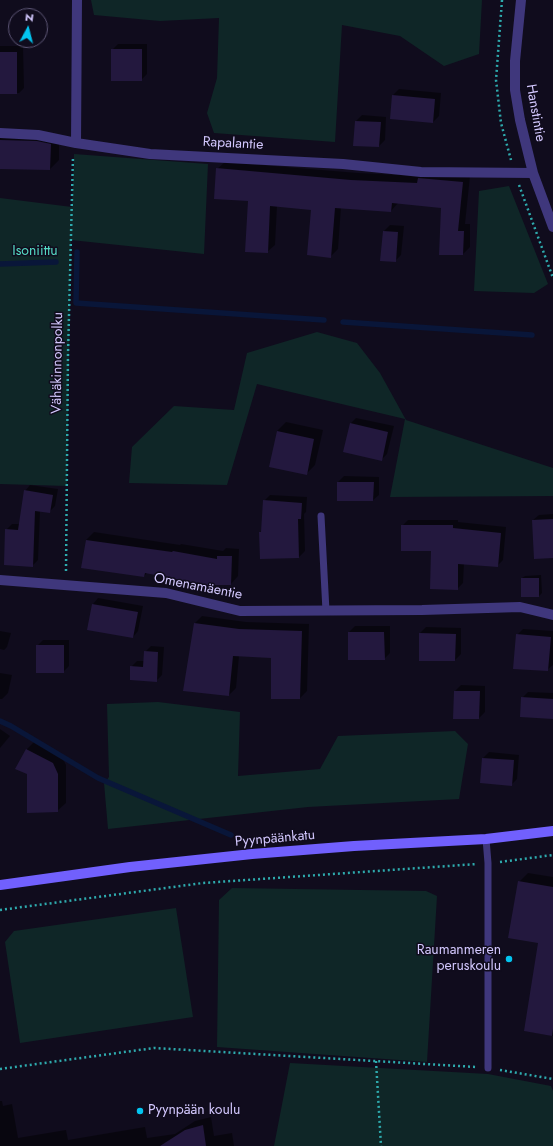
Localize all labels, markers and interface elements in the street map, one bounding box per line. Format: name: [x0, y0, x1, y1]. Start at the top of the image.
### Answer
north arrow: [8, 8, 48, 48]
text: N: [24, 9, 35, 26]
street label: Hanstintie: [522, 83, 548, 143]
street label: Rapalantie: [202, 134, 264, 154]
park label: Isoniittu: [12, 244, 58, 260]
street label: Vähäkinnonpolku: [49, 312, 67, 414]
street label: Omenamäentie: [152, 570, 244, 604]
street label: Pyynpäänkatu: [234, 827, 316, 851]
place label: Raumanmeren peruskoulu: [417, 943, 501, 976]
marker: Raumanmeren peruskoulu: [504, 954, 514, 964]
place label: Pyynpään koulu: [148, 1103, 240, 1119]
marker: Pyynpään koulu: [135, 1106, 145, 1116]

